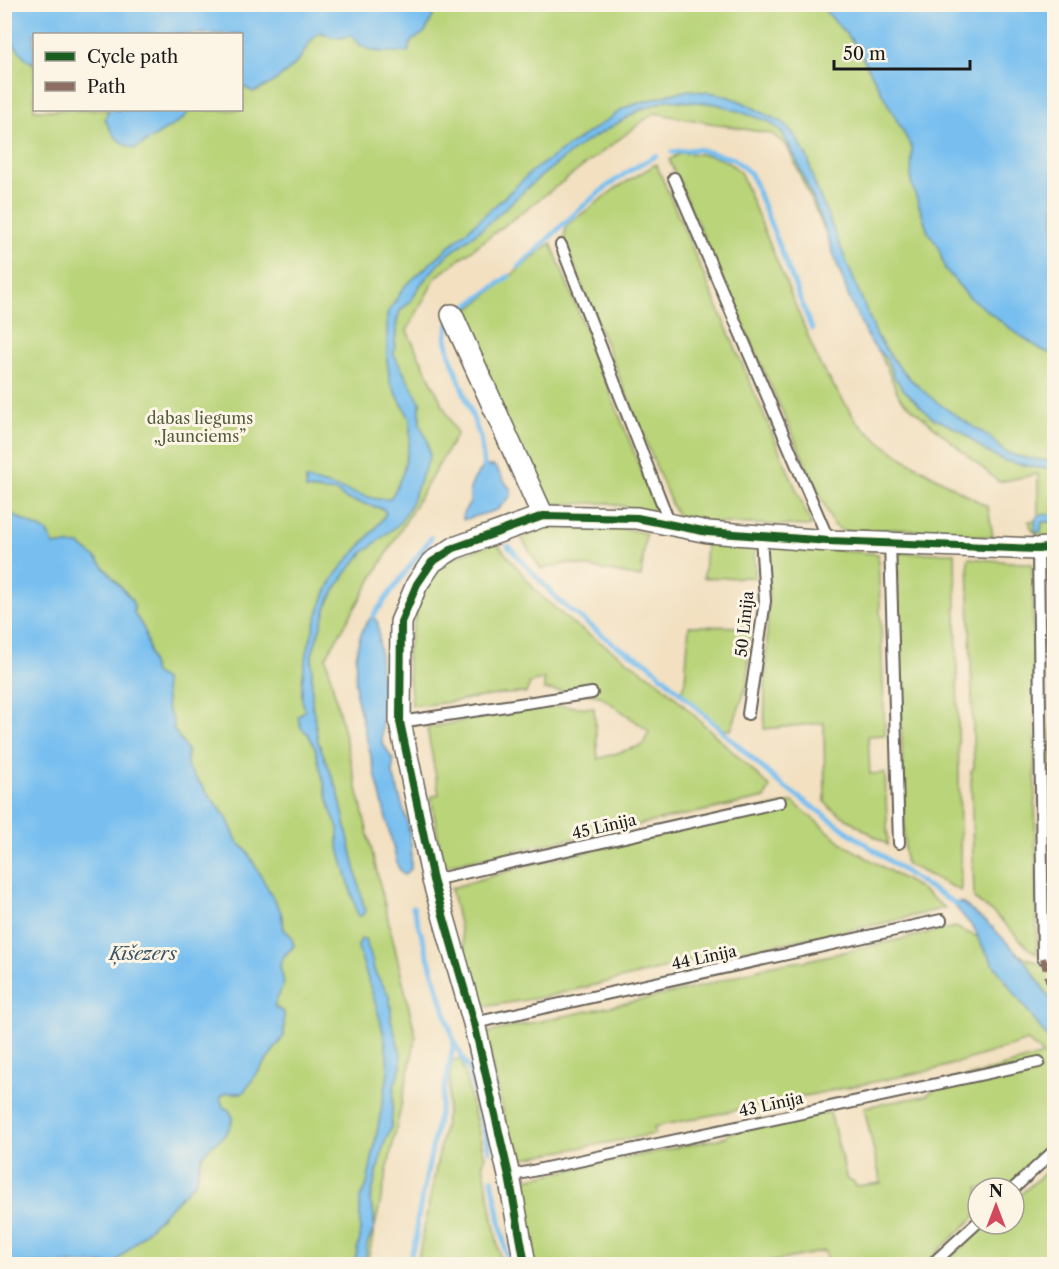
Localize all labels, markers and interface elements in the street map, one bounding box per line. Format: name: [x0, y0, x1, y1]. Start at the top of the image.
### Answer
legend: [33, 33, 243, 111]
scale bar: [834, 33, 970, 71]
text: 50 m: [843, 43, 886, 65]
text: Cycle path: [87, 46, 178, 68]
text: Path: [87, 76, 126, 98]
park label: dabas liegums „Jaunciems”: [147, 408, 253, 446]
street label: 50 Līnija: [731, 589, 757, 658]
street label: 45 Līnija: [570, 809, 639, 843]
street label: 44 Līnija: [670, 940, 739, 974]
water label: Ķīšezers: [107, 943, 177, 966]
street label: 43 Līnija: [737, 1087, 806, 1121]
north arrow: [966, 1176, 1026, 1236]
text: N: [989, 1181, 1003, 1201]

